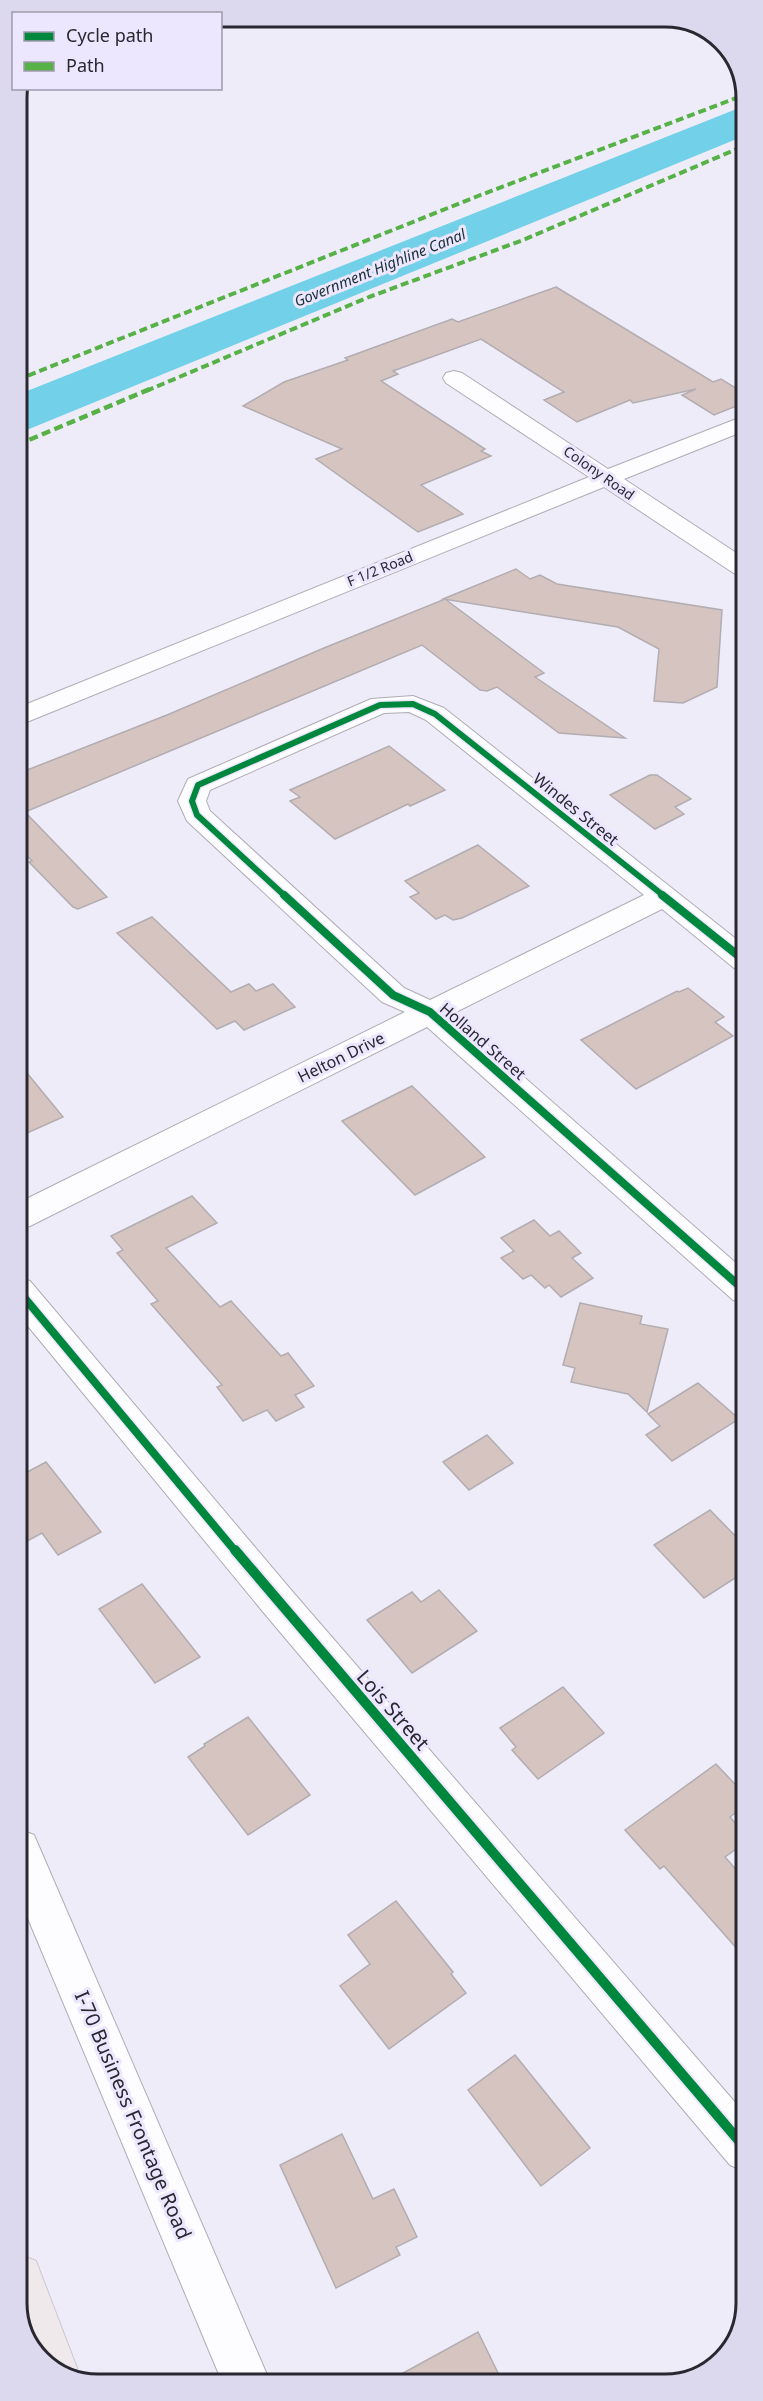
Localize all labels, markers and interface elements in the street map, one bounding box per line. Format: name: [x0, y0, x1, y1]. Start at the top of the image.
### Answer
legend: [12, 12, 222, 90]
text: Cycle path: [66, 23, 153, 47]
text: Path: [66, 53, 105, 77]
water label: Government Highline Canal: [291, 223, 469, 311]
street label: Colony Road: [560, 441, 639, 504]
street label: F 1/2 Road: [344, 547, 416, 590]
street label: Windes Street: [529, 768, 624, 850]
street label: Holland Street: [435, 997, 531, 1085]
street label: Helton Drive: [294, 1026, 388, 1088]
street label: Lois Street: [351, 1664, 436, 1756]
street label: I-70 Business Frontage Road: [69, 1986, 198, 2243]

